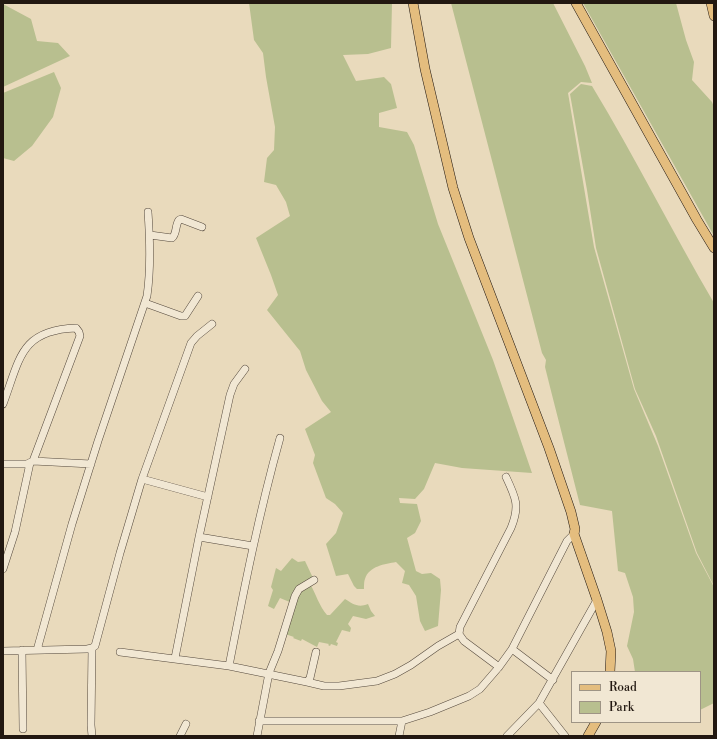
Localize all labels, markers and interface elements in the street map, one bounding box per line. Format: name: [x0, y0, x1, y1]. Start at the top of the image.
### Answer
legend: [571, 671, 701, 723]
text: Road: [609, 680, 637, 695]
text: Park: [609, 700, 634, 715]

